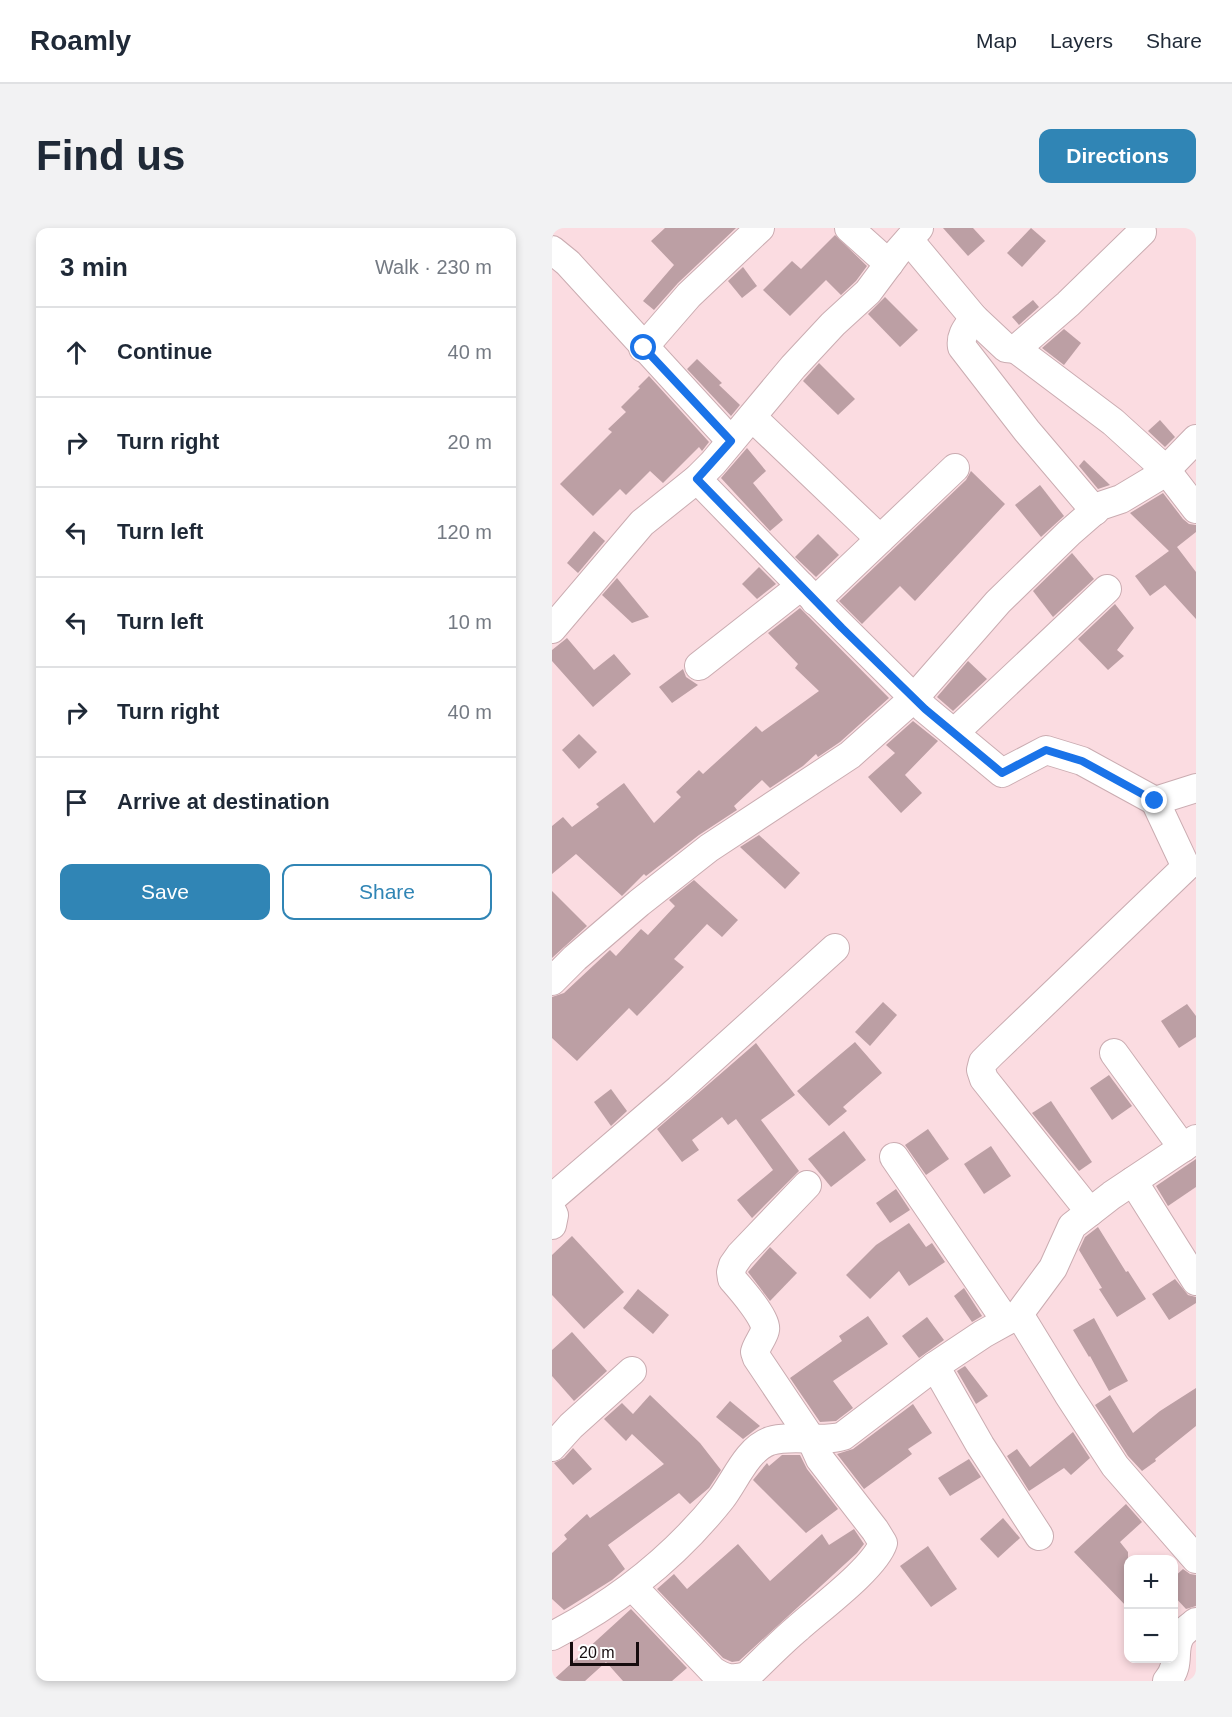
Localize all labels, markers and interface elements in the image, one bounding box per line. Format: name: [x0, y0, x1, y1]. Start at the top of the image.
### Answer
text: Roamly: [30, 25, 131, 56]
text: Map: [976, 29, 1017, 52]
text: Layers: [1050, 29, 1113, 52]
text: Share: [1146, 29, 1202, 52]
button: Directions: [1039, 129, 1196, 183]
text: Find us: [36, 132, 185, 179]
text: 3 min: [60, 252, 128, 282]
text: Walk · 230 m: [375, 256, 492, 278]
route start: [630, 334, 656, 360]
icon: ahead: [60, 336, 93, 369]
text: Continue: [117, 339, 212, 364]
text: 40 m: [448, 341, 492, 363]
icon: right: [60, 426, 93, 459]
text: Turn right: [117, 429, 219, 454]
text: 20 m: [448, 431, 492, 453]
icon: left: [60, 516, 93, 549]
text: Turn left: [117, 519, 203, 544]
text: 120 m: [436, 521, 492, 543]
icon: left: [60, 606, 93, 639]
text: Turn left: [117, 609, 203, 634]
text: 10 m: [448, 611, 492, 633]
icon: right: [60, 696, 93, 729]
text: Turn right: [117, 699, 219, 724]
text: 40 m: [448, 701, 492, 723]
icon: arrive: [60, 786, 93, 819]
route end: [1141, 787, 1167, 813]
text: Arrive at destination: [117, 789, 330, 814]
button: Save: [60, 864, 270, 920]
button: Share: [282, 864, 492, 920]
map controls: [1124, 1555, 1178, 1663]
button: +: [1124, 1555, 1178, 1609]
button: −: [1124, 1609, 1178, 1663]
scale bar: [570, 1639, 639, 1666]
text: 20 m: [579, 1644, 615, 1661]

